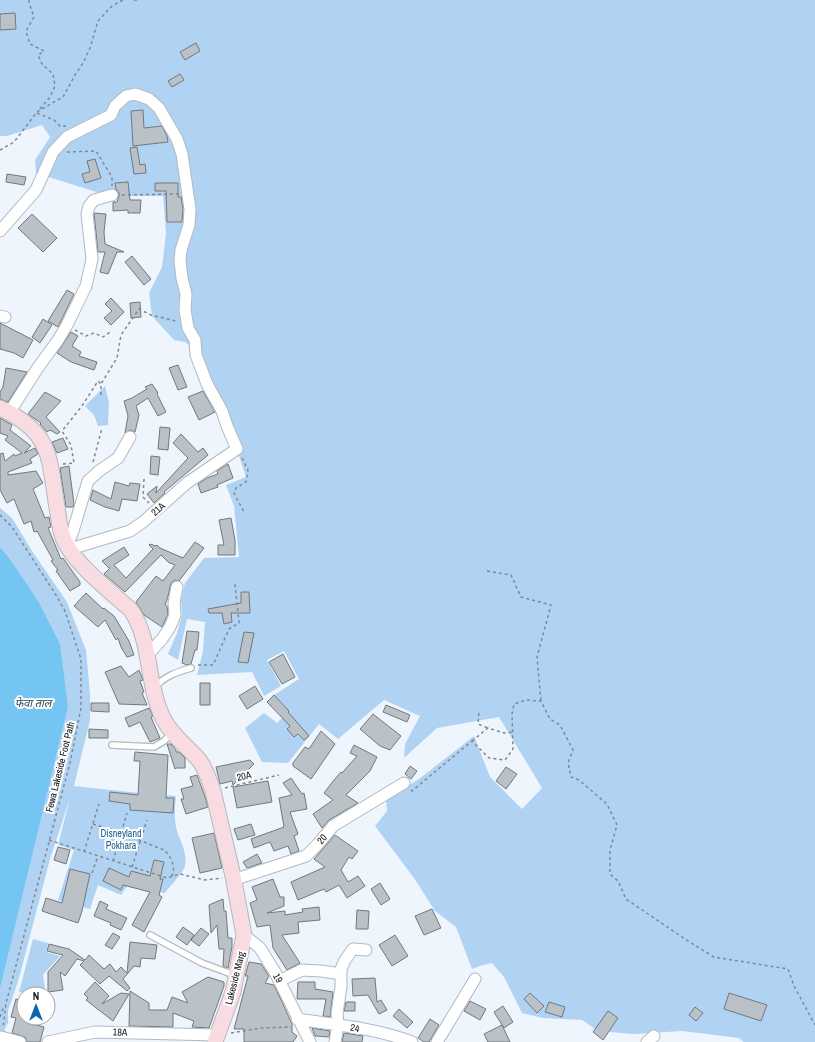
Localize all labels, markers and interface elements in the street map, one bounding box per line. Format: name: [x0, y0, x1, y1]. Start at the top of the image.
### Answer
street label: 21A: [148, 499, 168, 519]
water label: फेवा ताल: [15, 696, 54, 710]
street label: Fewa Lakeside Foot Path: [42, 720, 78, 814]
street label: 20A: [235, 768, 253, 784]
park label: Disneyland Pokhara: [100, 827, 142, 852]
street label: 20: [314, 831, 330, 847]
street label: Lakeside Marg: [222, 950, 248, 1006]
street label: 19: [270, 971, 286, 985]
north arrow: [16, 986, 56, 1026]
text: N: [33, 989, 39, 1003]
street label: 24: [349, 1021, 361, 1035]
street label: 18A: [112, 1025, 128, 1039]

